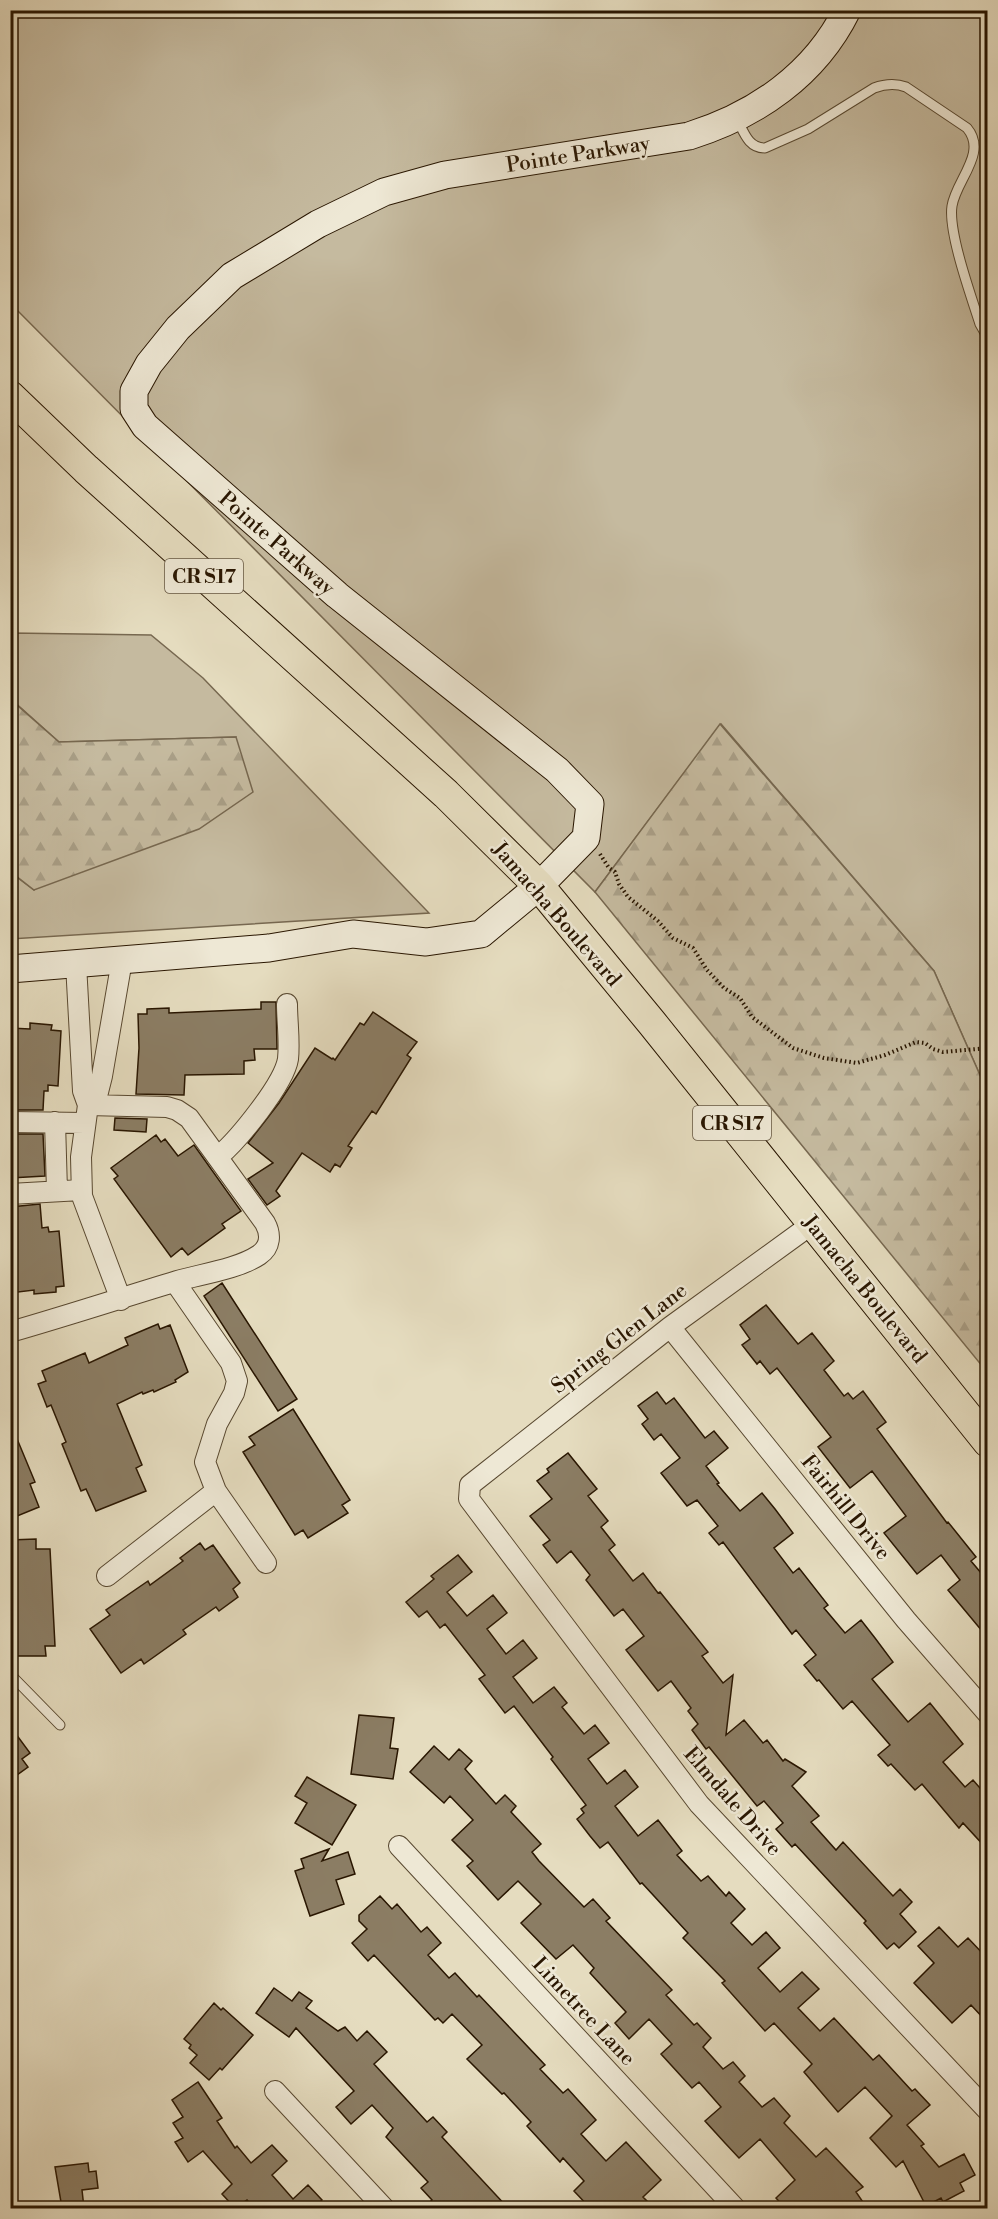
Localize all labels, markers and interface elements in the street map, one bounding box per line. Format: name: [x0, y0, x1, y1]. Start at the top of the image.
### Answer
street label: Pointe Parkway: [504, 131, 653, 179]
street label: Pointe Parkway: [213, 486, 340, 602]
road number: CR S17: [165, 559, 243, 593]
street label: Jamacha Boulevard: [486, 836, 626, 993]
road number: CR S17: [693, 1106, 771, 1140]
street label: Jamacha Boulevard: [796, 1209, 932, 1369]
street label: Spring Glen Lane: [547, 1278, 693, 1400]
street label: Fairhill Drive: [795, 1450, 896, 1566]
street label: Elmdale Drive: [678, 1742, 787, 1862]
street label: Limetree Lane: [526, 1952, 640, 2072]

